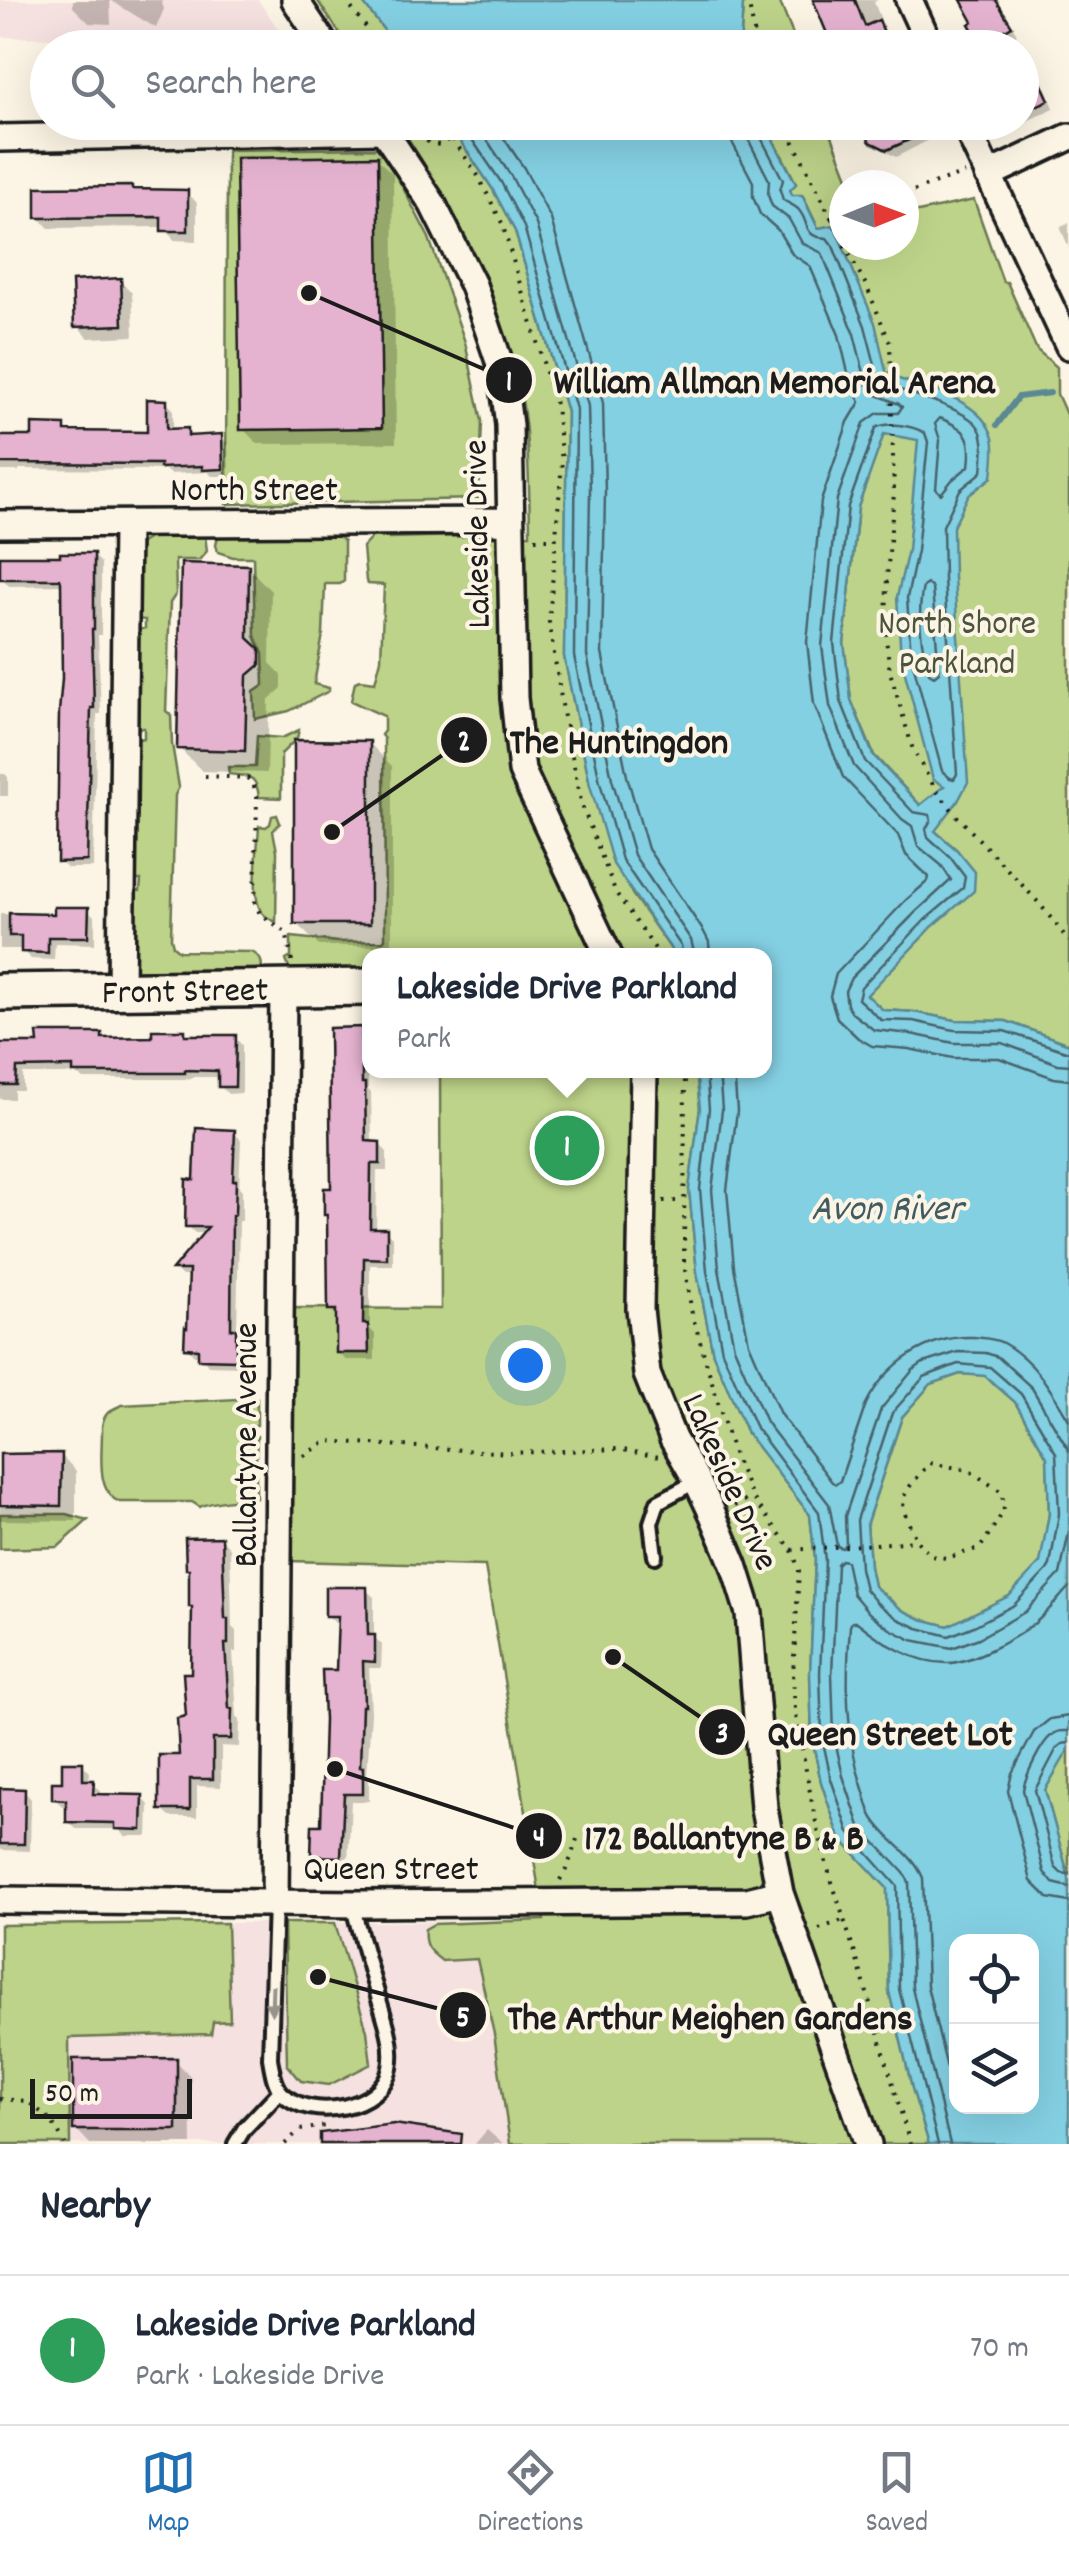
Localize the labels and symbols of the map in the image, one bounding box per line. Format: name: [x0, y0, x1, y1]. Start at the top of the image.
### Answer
north arrow: [829, 170, 919, 260]
callout: William Allman Memorial Arena: [484, 346, 1015, 414]
text: William Allman Memorial Arena: [553, 358, 996, 413]
text: 1: [506, 363, 512, 406]
street label: Lakeside Drive: [453, 439, 507, 629]
street label: North Street: [170, 468, 338, 518]
park label: North Shore Parkland: [878, 601, 1036, 691]
callout: The Huntingdon: [439, 706, 748, 774]
text: The Huntingdon: [510, 718, 728, 773]
text: 2: [457, 723, 471, 766]
street label: Front Street: [101, 968, 269, 1020]
pin: 1: [534, 1110, 600, 1186]
water label: Avon River: [811, 1184, 967, 1239]
street label: Ballantyne Avenue: [224, 1323, 274, 1567]
your location: [500, 1340, 551, 1391]
street label: Lakeside Drive: [666, 1387, 789, 1579]
callout: Queen Street Lot: [697, 1698, 1033, 1766]
text: Queen Street Lot: [767, 1710, 1013, 1765]
text: 3: [715, 1715, 729, 1758]
callout: 172 Ballantyne B & B: [514, 1802, 884, 1870]
text: 172 Ballantyne B & B: [584, 1814, 864, 1869]
text: 4: [533, 1819, 545, 1862]
street label: Queen Street: [303, 1847, 479, 1897]
callout: The Arthur Meighen Gardens: [438, 1981, 933, 2049]
one-way arrow: [264, 1985, 280, 2017]
text: The Arthur Meighen Gardens: [507, 1994, 913, 2049]
text: 5: [456, 1999, 470, 2042]
scale bar: [30, 2074, 192, 2118]

